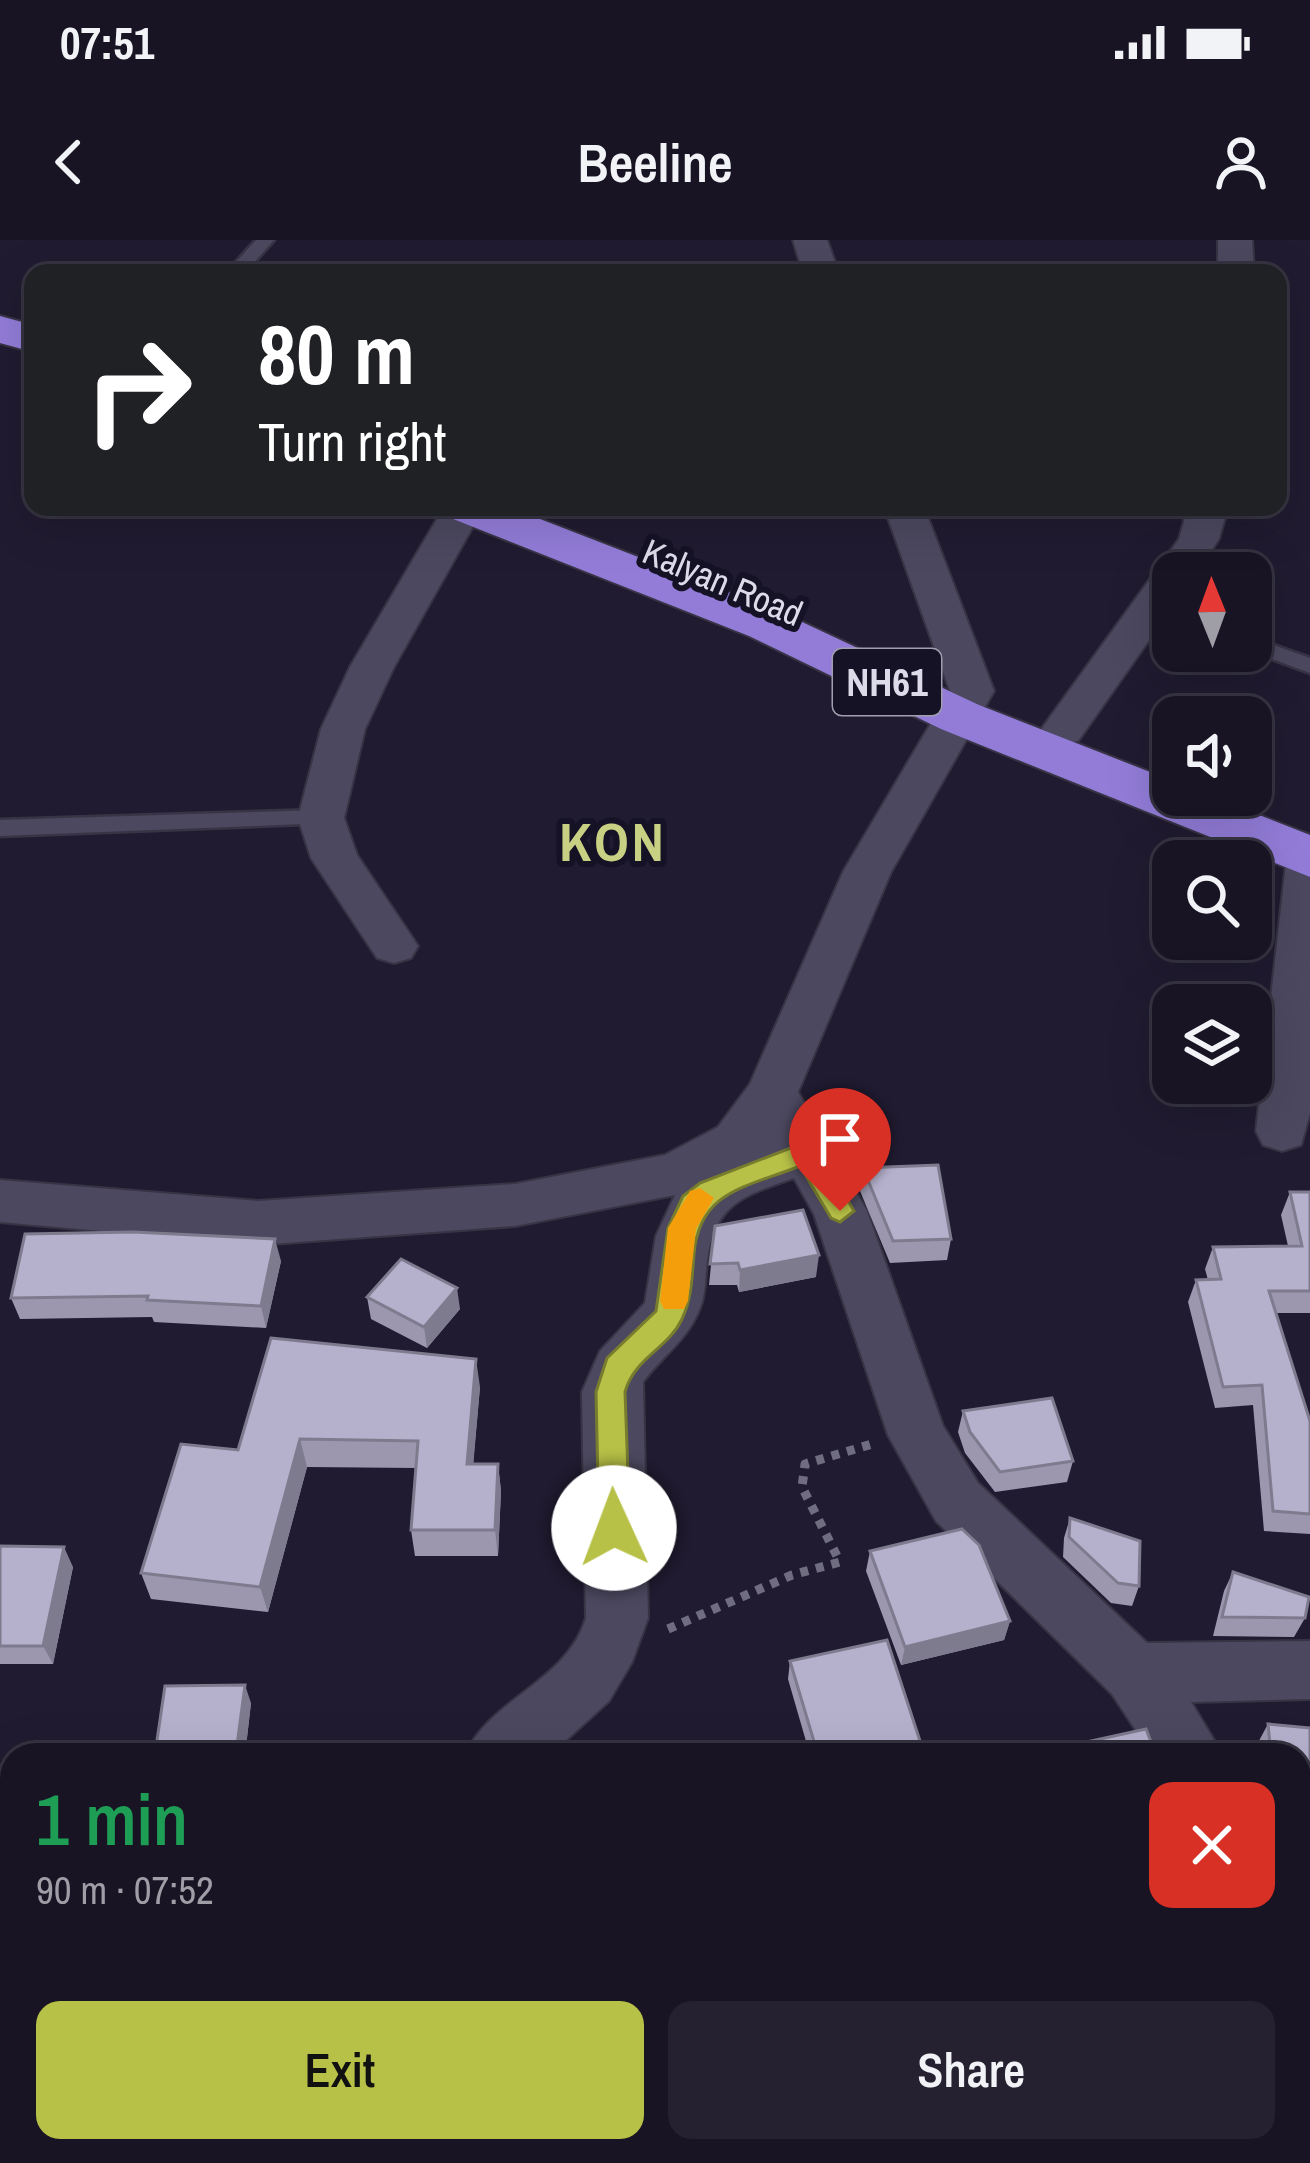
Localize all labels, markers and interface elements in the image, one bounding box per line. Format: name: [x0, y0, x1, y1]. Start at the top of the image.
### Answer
text: 07:51: [60, 12, 154, 73]
text: Beeline: [577, 126, 733, 199]
icon: back: [36, 129, 102, 195]
icon: person: [1208, 129, 1274, 195]
text: 80 m: [258, 297, 415, 410]
icon: right: [60, 312, 216, 468]
text: Turn right: [258, 405, 446, 478]
street label: Kalyan Road: [636, 527, 810, 637]
north arrow: [1152, 552, 1272, 672]
map controls: [1152, 552, 1272, 1104]
road number: NH61: [833, 649, 941, 715]
button: sound: [1152, 696, 1272, 816]
district label: KON: [559, 805, 667, 878]
button: search: [1152, 840, 1272, 960]
button: layers: [1152, 984, 1272, 1104]
pin: [789, 1088, 891, 1211]
icon: arrive: [807, 1106, 873, 1172]
position arrow: [551, 1465, 677, 1591]
text: 1 min: [36, 1770, 188, 1867]
button: close: [1149, 1782, 1275, 1908]
text: 90 m · 07:52: [36, 1864, 214, 1916]
button: Exit: [36, 2001, 644, 2139]
button: Share: [668, 2001, 1275, 2139]

